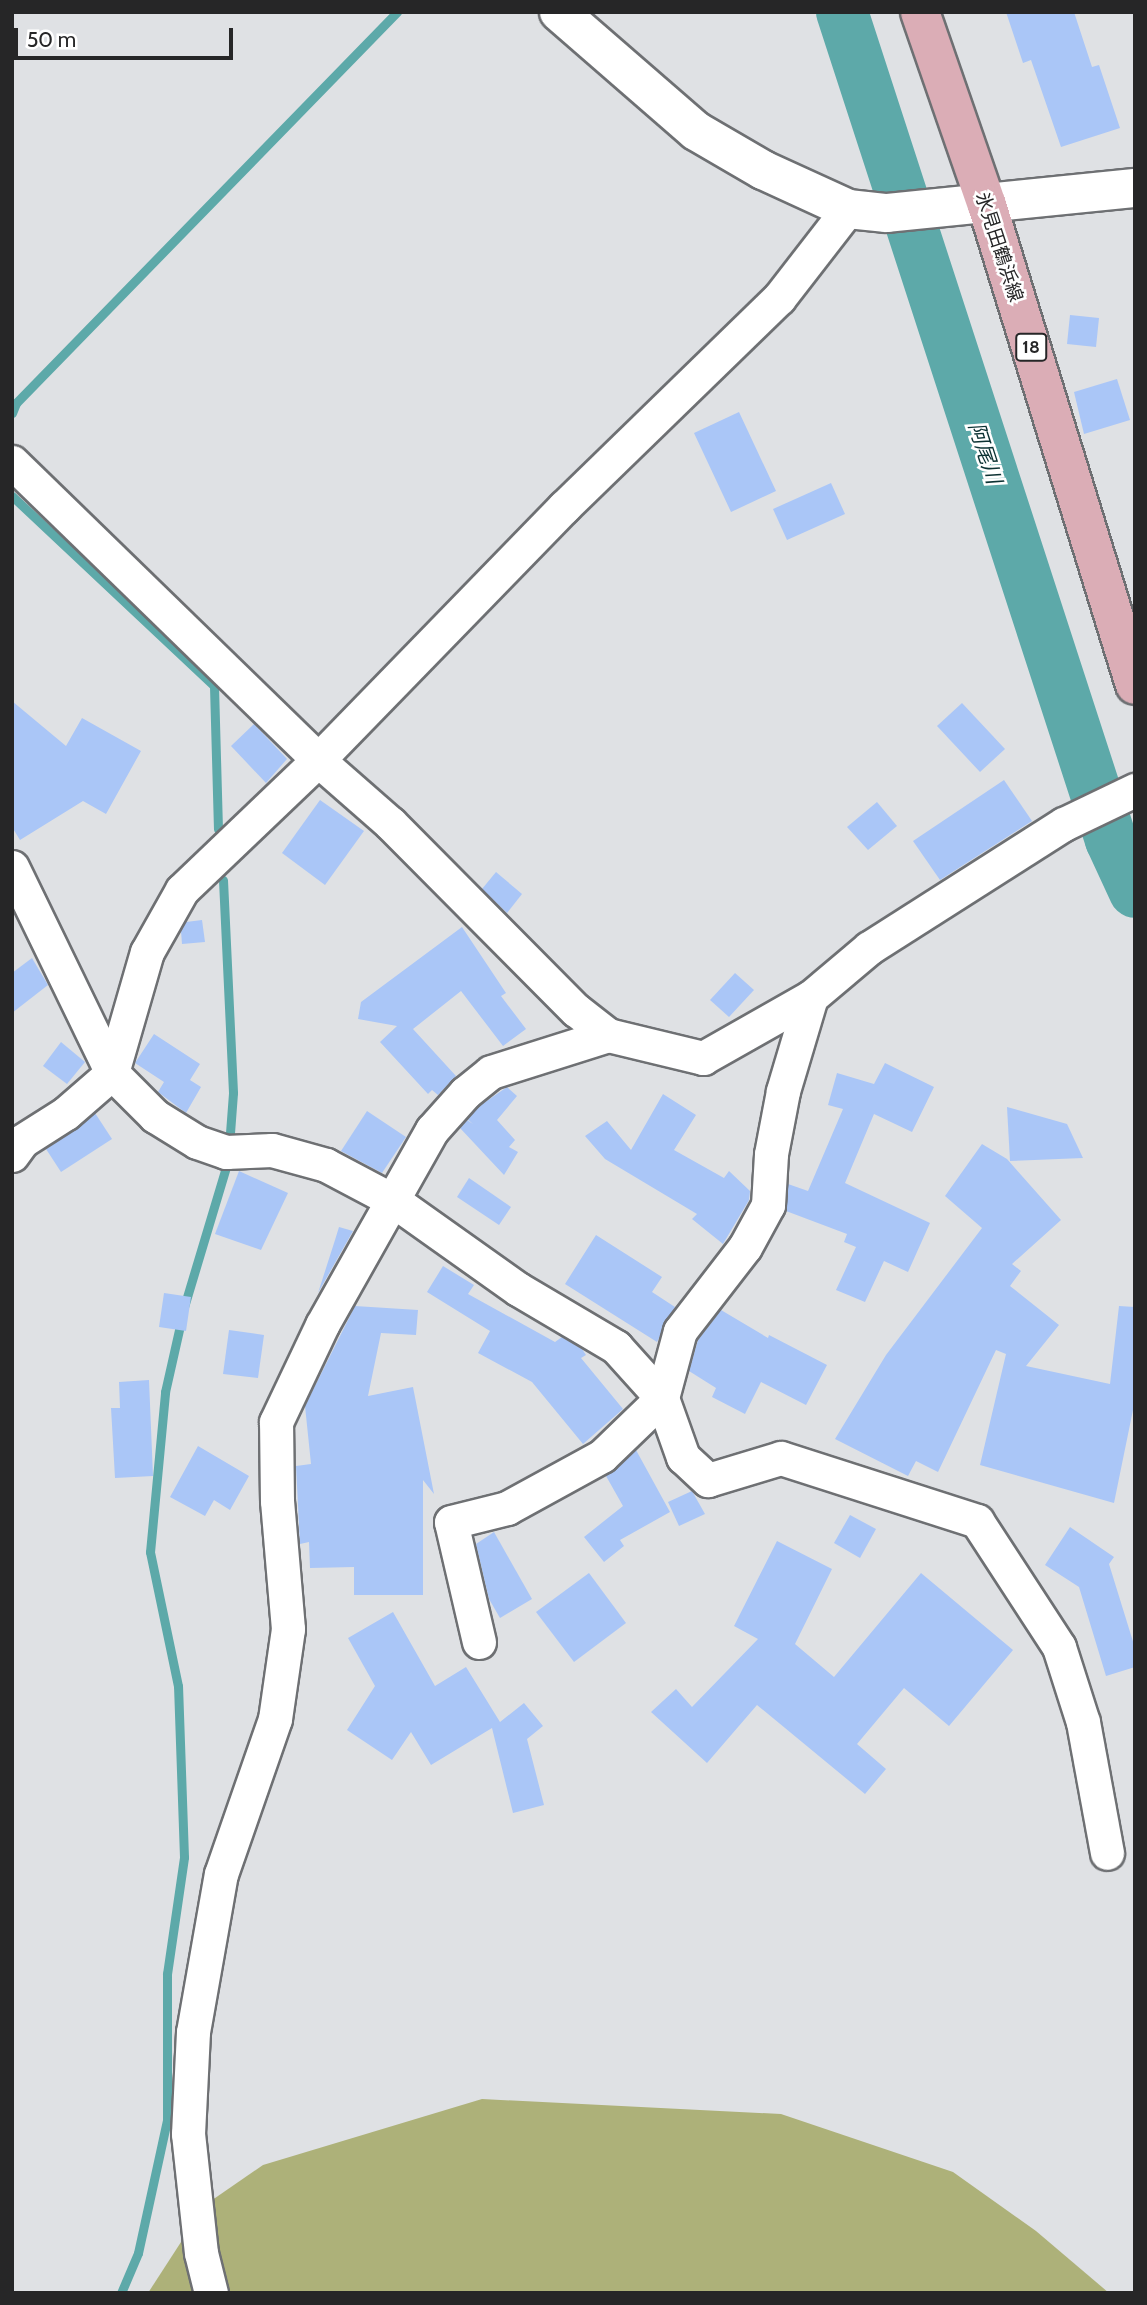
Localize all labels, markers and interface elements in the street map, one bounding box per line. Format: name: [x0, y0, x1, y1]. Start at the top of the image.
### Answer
scale bar: [18, 14, 236, 58]
text: 50 m: [27, 27, 76, 52]
street label: 氷見田鶴浜線: [971, 189, 1027, 305]
road number: 18: [1014, 332, 1048, 362]
water label: 阿尾川: [963, 419, 1007, 487]

